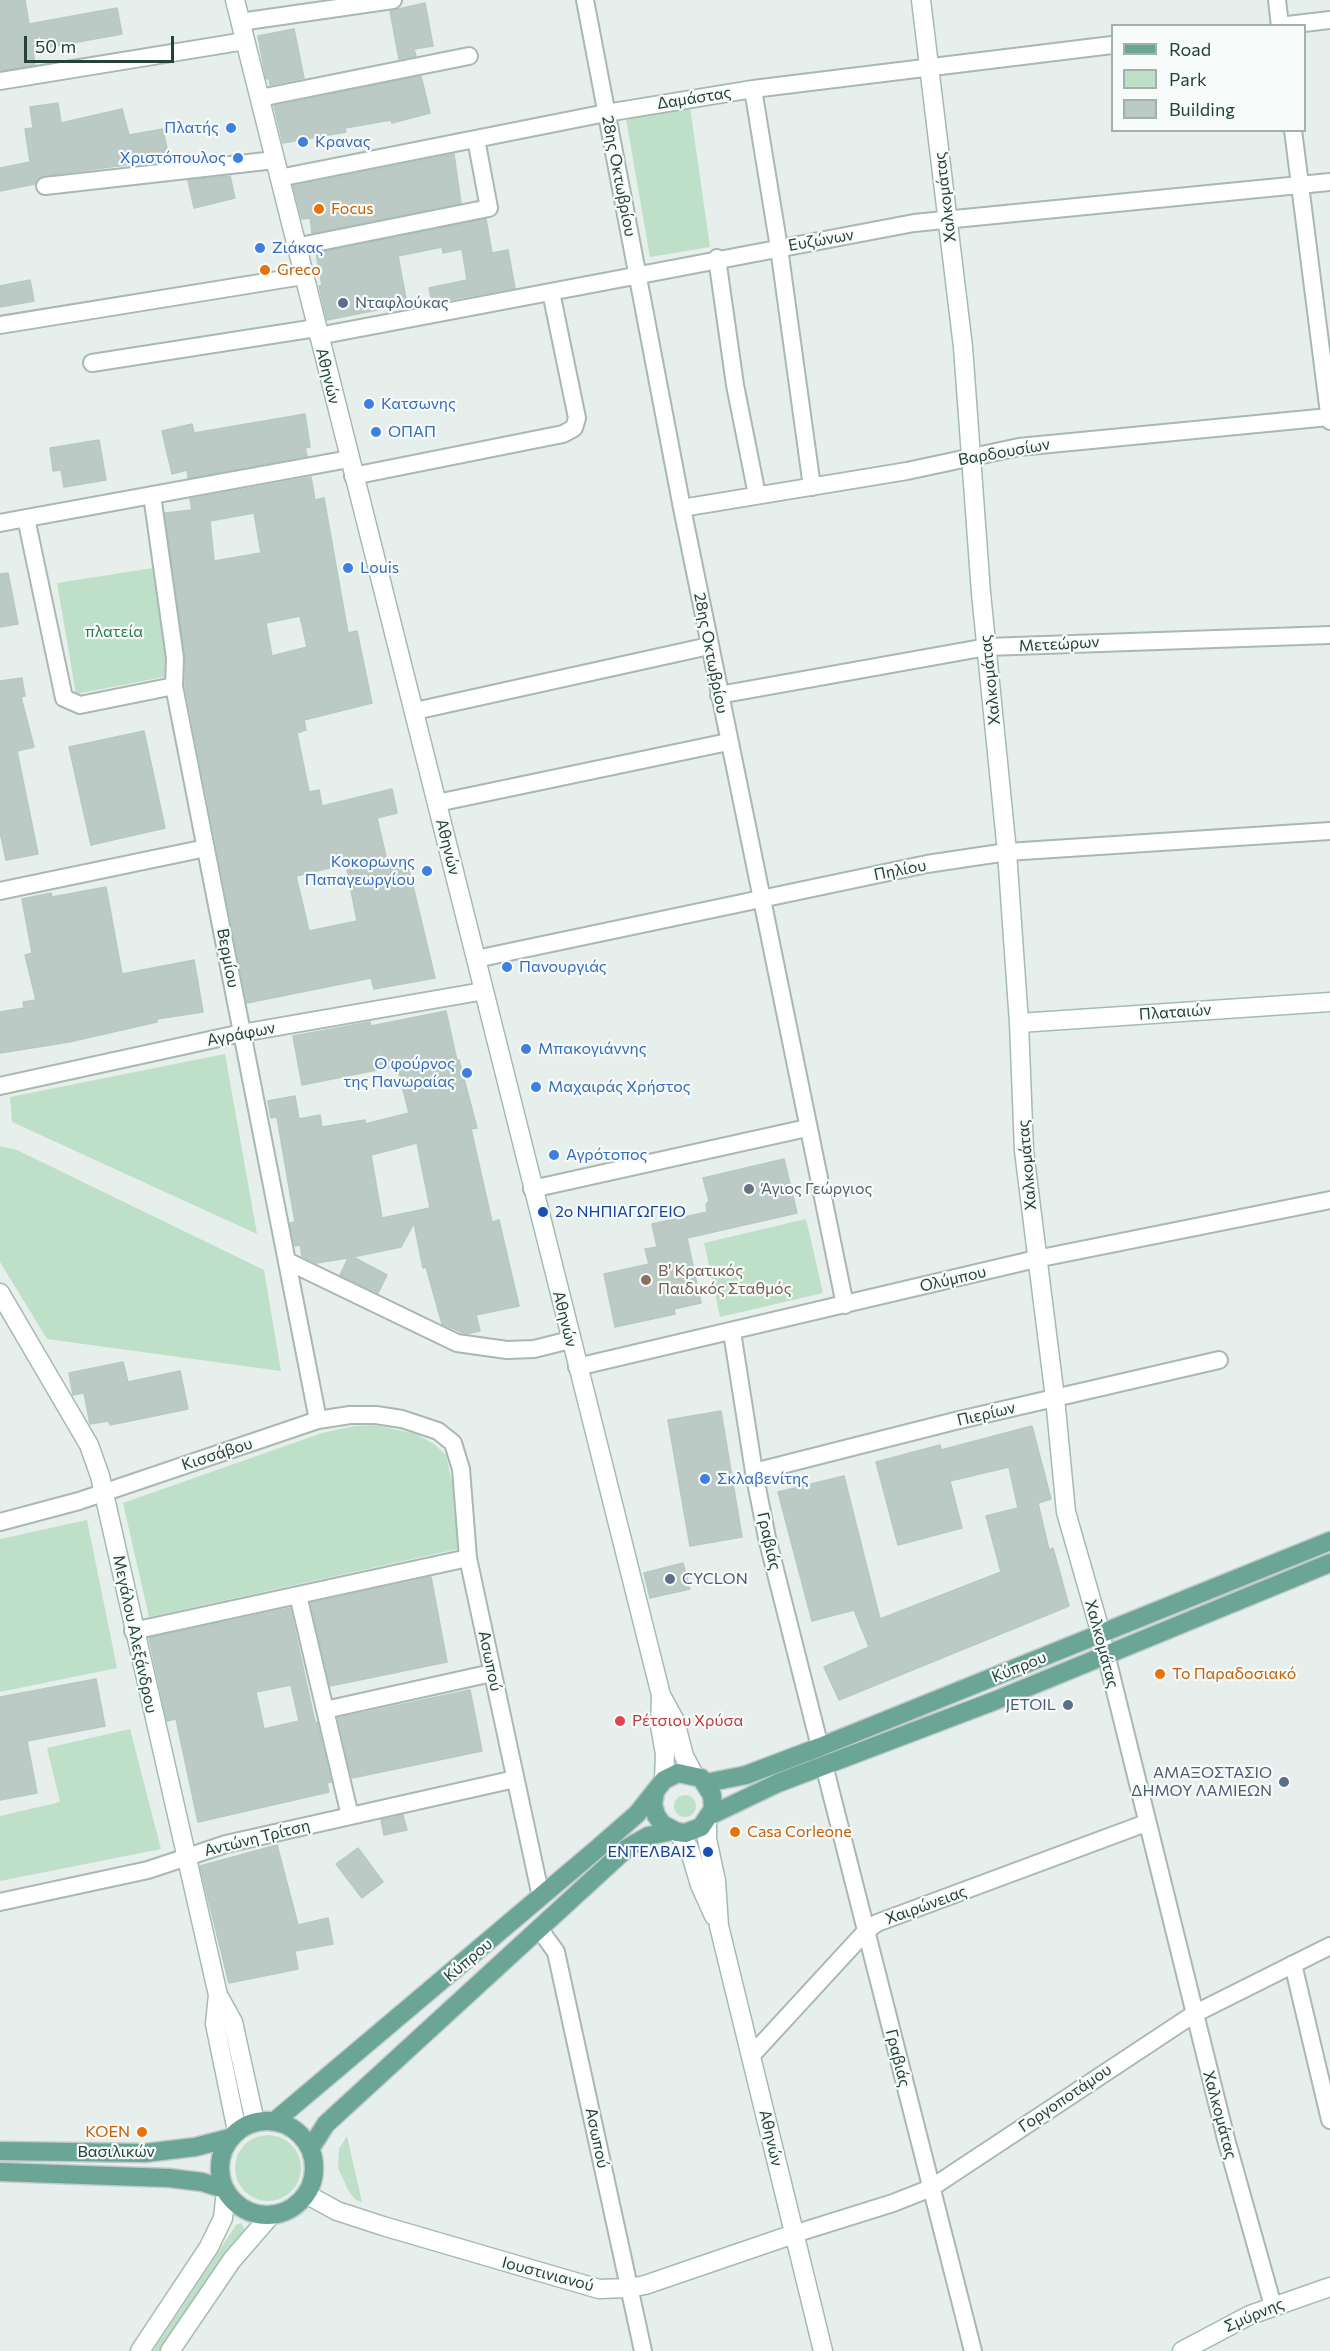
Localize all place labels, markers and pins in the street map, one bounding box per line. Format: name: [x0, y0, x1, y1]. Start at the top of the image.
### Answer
place label: Πλατής: [164, 118, 219, 138]
marker: Πλατής: [224, 121, 238, 135]
place label: Κρανας: [315, 132, 371, 152]
marker: Κρανας: [296, 135, 310, 149]
place label: Χριστόπουλος: [120, 148, 226, 168]
marker: Χριστόπουλος: [231, 151, 245, 165]
place label: Focus: [331, 199, 374, 219]
marker: Focus: [312, 202, 326, 216]
place label: Ζιάκας: [272, 238, 323, 258]
marker: Ζιάκας: [253, 241, 267, 255]
place label: Greco: [277, 260, 321, 280]
marker: Greco: [258, 263, 272, 277]
place label: Νταφλούκας: [355, 293, 449, 313]
marker: Νταφλούκας: [336, 296, 350, 310]
place label: Κατσωνης: [381, 394, 456, 414]
marker: Κατσωνης: [362, 397, 376, 411]
place label: ΟΠΑΠ: [388, 422, 436, 442]
marker: ΟΠΑΠ: [369, 425, 383, 439]
place label: Louis: [360, 558, 399, 578]
marker: Louis: [341, 561, 355, 575]
place label: Κοκορωνης Παπαγεωργίου: [305, 852, 415, 890]
marker: Κοκορωνης Παπαγεωργίου: [420, 864, 434, 878]
place label: Πανουργιάς: [519, 957, 607, 977]
marker: Πανουργιάς: [500, 960, 514, 974]
place label: Μπακογιάννης: [538, 1039, 647, 1059]
marker: Μπακογιάννης: [519, 1042, 533, 1056]
place label: Ο φούρνος της Πανωραίας: [344, 1054, 455, 1092]
marker: Ο φούρνος της Πανωραίας: [460, 1066, 474, 1080]
place label: Μαχαιράς Χρήστος: [548, 1077, 691, 1097]
marker: Μαχαιράς Χρήστος: [529, 1080, 543, 1094]
place label: Αγρότοπος: [566, 1145, 647, 1165]
marker: Αγρότοπος: [547, 1148, 561, 1162]
place label: Άγιος Γεώργιος: [761, 1179, 872, 1199]
marker: Άγιος Γεώργιος: [742, 1182, 756, 1196]
place label: 2ο ΝΗΠΙΑΓΩΓΕΙΟ: [555, 1202, 686, 1222]
marker: 2ο ΝΗΠΙΑΓΩΓΕΙΟ: [536, 1205, 550, 1219]
place label: B' Κρατικός Παιδικός Σταθμός: [658, 1261, 792, 1299]
marker: B' Κρατικός Παιδικός Σταθμός: [639, 1273, 653, 1287]
place label: Σκλαβενίτης: [717, 1469, 809, 1489]
marker: Σκλαβενίτης: [698, 1472, 712, 1486]
place label: CYCLON: [682, 1569, 748, 1589]
marker: CYCLON: [663, 1572, 677, 1586]
place label: Το Παραδοσιακό: [1172, 1664, 1296, 1684]
marker: Το Παραδοσιακό: [1153, 1667, 1167, 1681]
place label: JETOIL: [1005, 1695, 1056, 1715]
marker: JETOIL: [1061, 1698, 1075, 1712]
place label: Ρέτσιου Χρύσα: [632, 1711, 743, 1731]
marker: Ρέτσιου Χρύσα: [613, 1714, 627, 1728]
place label: ΑΜΑΞΟΣΤΑΣΙΟ ΔΗΜΟΥ ΛΑΜΙΕΩΝ: [1131, 1763, 1272, 1801]
marker: ΑΜΑΞΟΣΤΑΣΙΟ ΔΗΜΟΥ ΛΑΜΙΕΩΝ: [1277, 1775, 1291, 1789]
place label: Casa Corleone: [747, 1822, 852, 1842]
marker: Casa Corleone: [728, 1825, 742, 1839]
place label: ΕΝΤΕΛΒΑΙΣ: [608, 1842, 696, 1862]
marker: ΕΝΤΕΛΒΑΙΣ: [701, 1845, 715, 1859]
place label: KOEN: [85, 2122, 130, 2142]
marker: KOEN: [135, 2125, 149, 2139]

